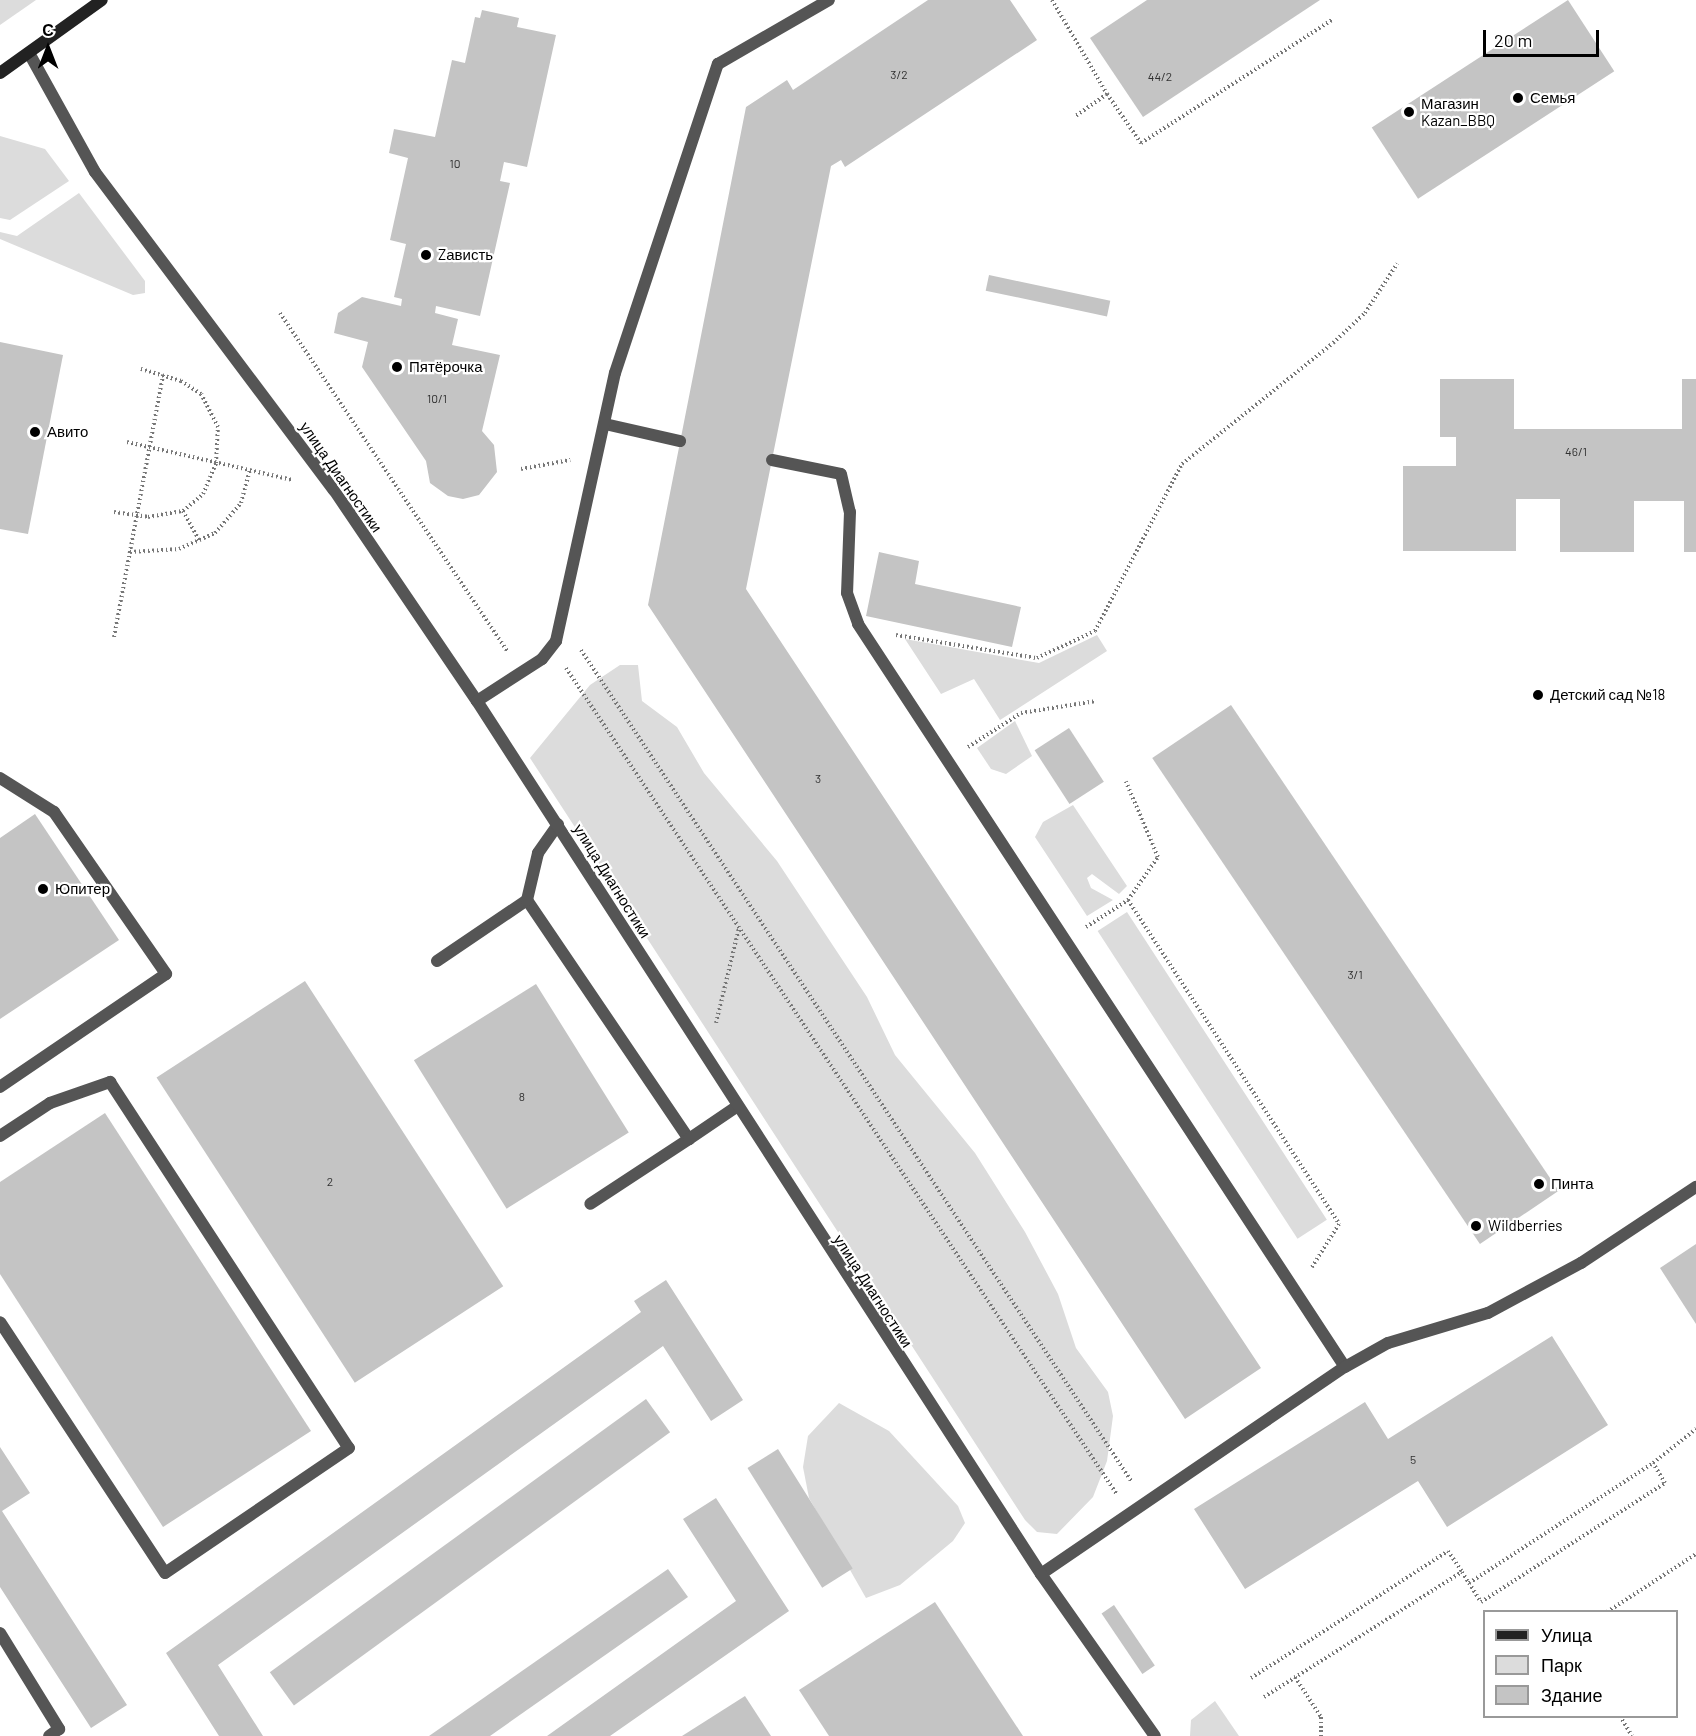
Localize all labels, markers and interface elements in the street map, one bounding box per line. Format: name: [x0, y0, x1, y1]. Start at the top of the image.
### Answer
north arrow: [18, 18, 78, 78]
scale bar: [1486, 18, 1602, 56]
text: С: [42, 20, 54, 39]
text: 20 m: [1494, 29, 1532, 51]
house number: 3/2: [890, 68, 908, 82]
house number: 44/2: [1148, 70, 1172, 84]
place label: Семья: [1530, 89, 1575, 107]
marker: Семья: [1511, 91, 1525, 105]
place label: Магазин Kazan_BBQ: [1421, 94, 1495, 129]
marker: Магазин Kazan_BBQ: [1402, 105, 1416, 119]
house number: 10: [450, 157, 460, 171]
place label: Zависть: [438, 246, 493, 264]
marker: Zависть: [419, 248, 433, 262]
place label: Пятёрочка: [409, 358, 483, 376]
marker: Пятёрочка: [390, 360, 404, 374]
house number: 10/1: [427, 392, 447, 406]
street label: улица Диагностики: [296, 418, 386, 536]
place label: Авито: [47, 423, 88, 441]
marker: Авито: [28, 425, 42, 439]
house number: 46/1: [1565, 445, 1587, 459]
place label: Детский сад №18: [1550, 686, 1665, 704]
marker: Детский сад №18: [1531, 688, 1545, 702]
house number: 3: [815, 772, 821, 786]
street label: улица Диагностики: [570, 821, 654, 941]
place label: Юпитер: [55, 880, 110, 898]
marker: Юпитер: [36, 882, 50, 896]
house number: 3/1: [1347, 968, 1363, 982]
house number: 8: [519, 1090, 525, 1104]
house number: 2: [327, 1175, 333, 1189]
place label: Пинта: [1551, 1175, 1593, 1193]
marker: Пинта: [1532, 1177, 1546, 1191]
place label: Wildberries: [1488, 1217, 1563, 1235]
marker: Wildberries: [1469, 1219, 1483, 1233]
street label: улица Диагностики: [830, 1231, 916, 1351]
house number: 5: [1410, 1453, 1416, 1467]
legend: [1483, 1610, 1678, 1718]
text: Улица: [1541, 1624, 1592, 1646]
text: Парк: [1541, 1654, 1582, 1676]
text: Здание: [1541, 1684, 1602, 1706]

